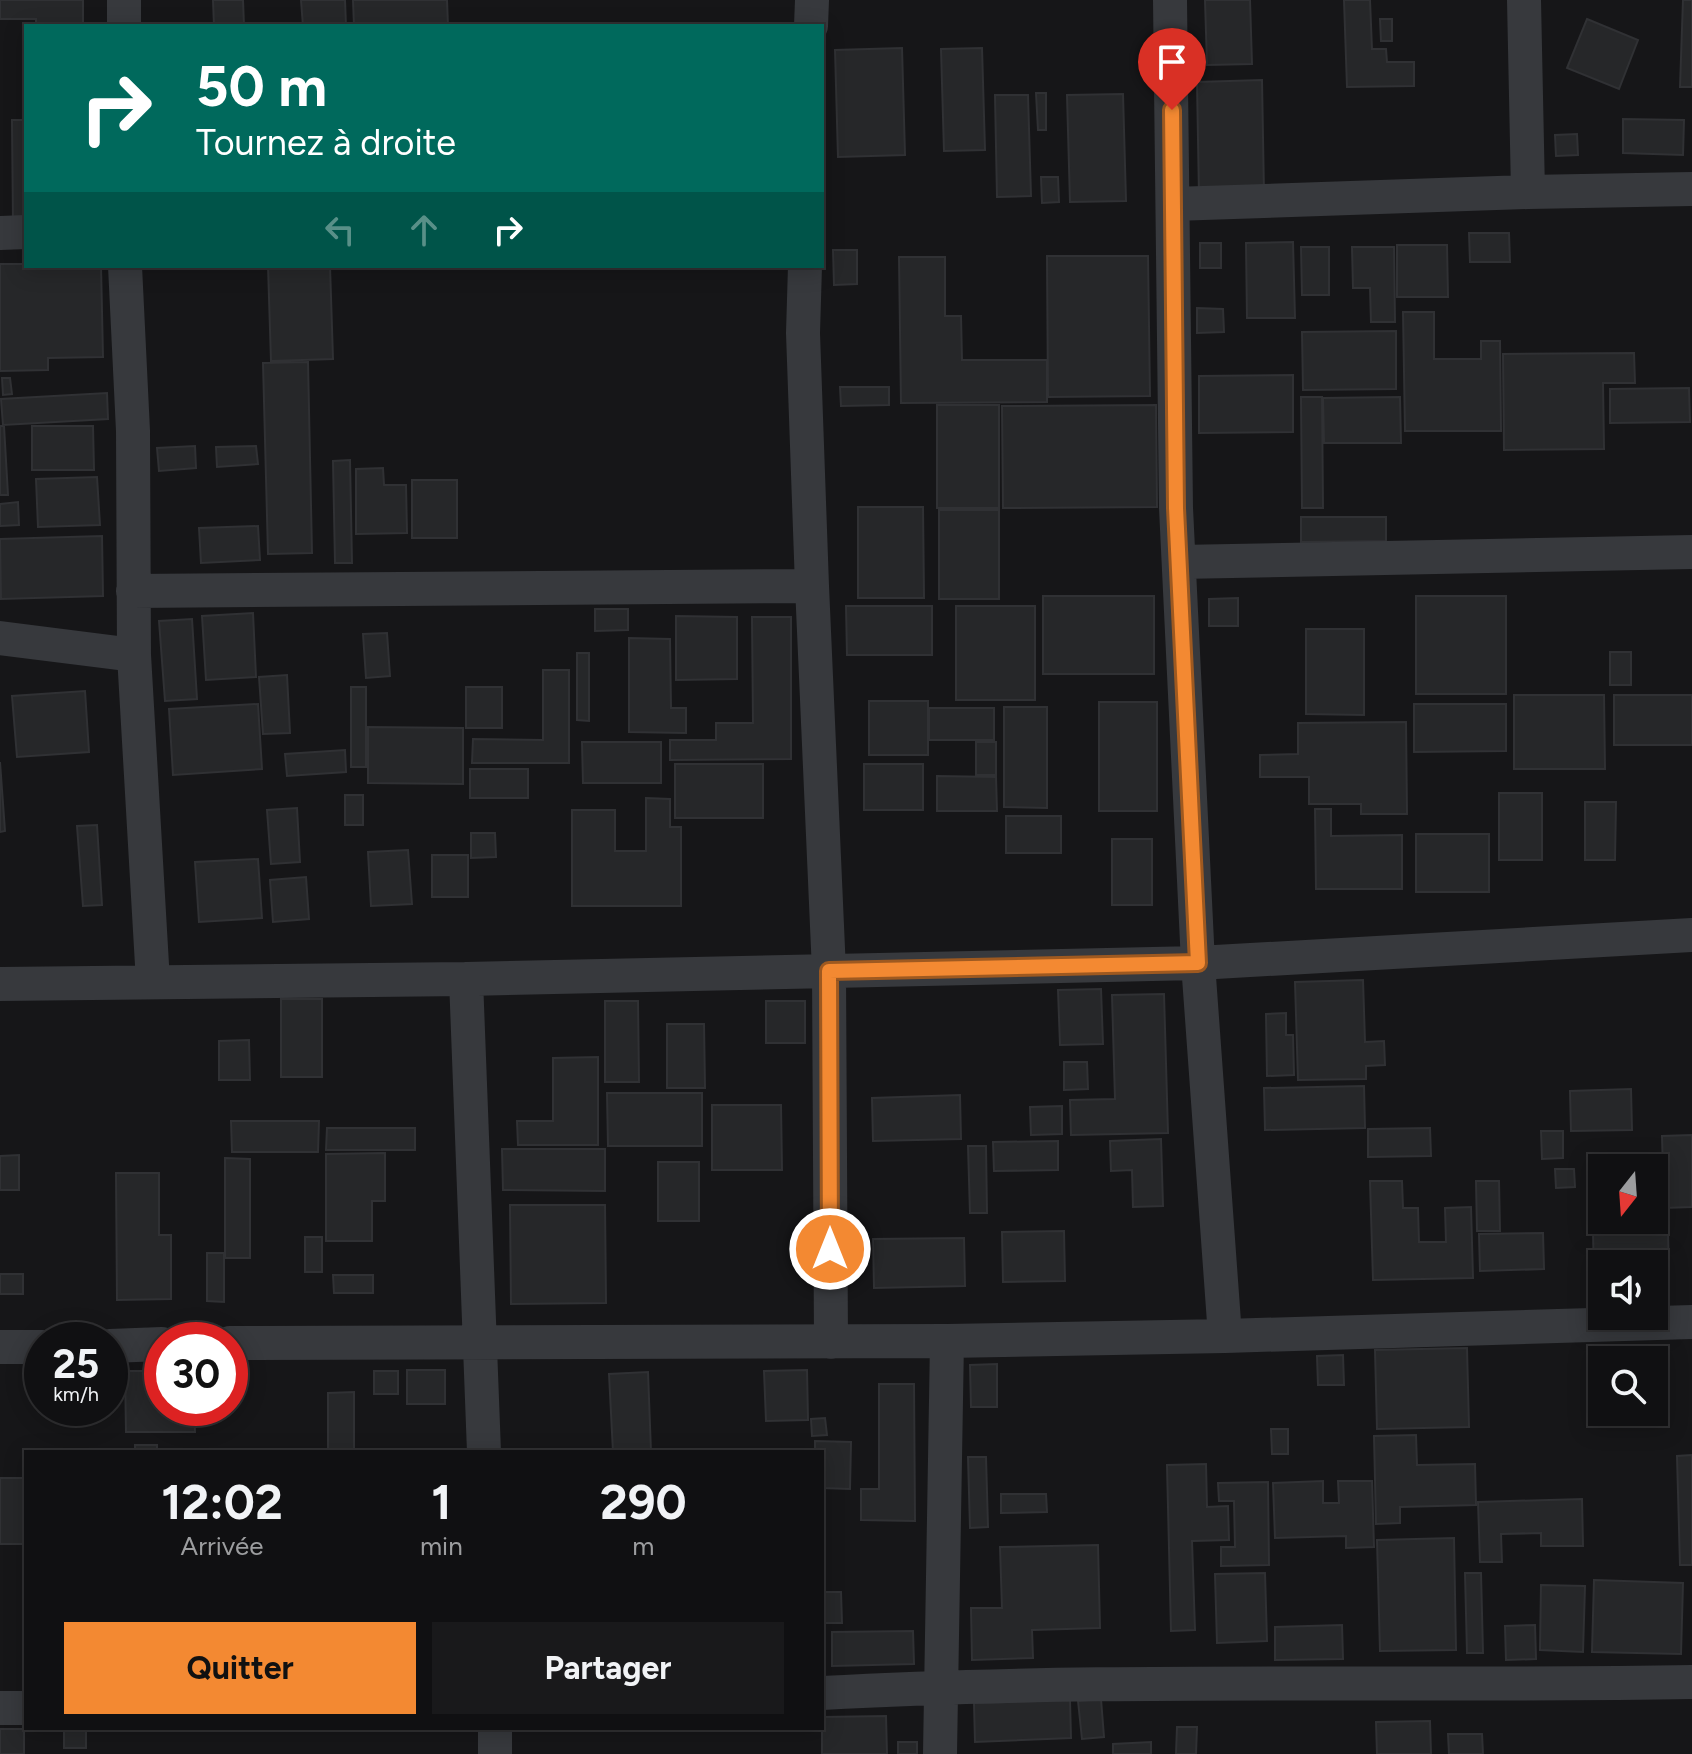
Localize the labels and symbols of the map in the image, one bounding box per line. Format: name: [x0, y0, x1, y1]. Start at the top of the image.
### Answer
pin: [1138, 28, 1206, 110]
north arrow: [1588, 1154, 1668, 1234]
position arrow: [788, 1207, 872, 1291]
speed limit sign: 30: [144, 1322, 248, 1426]

